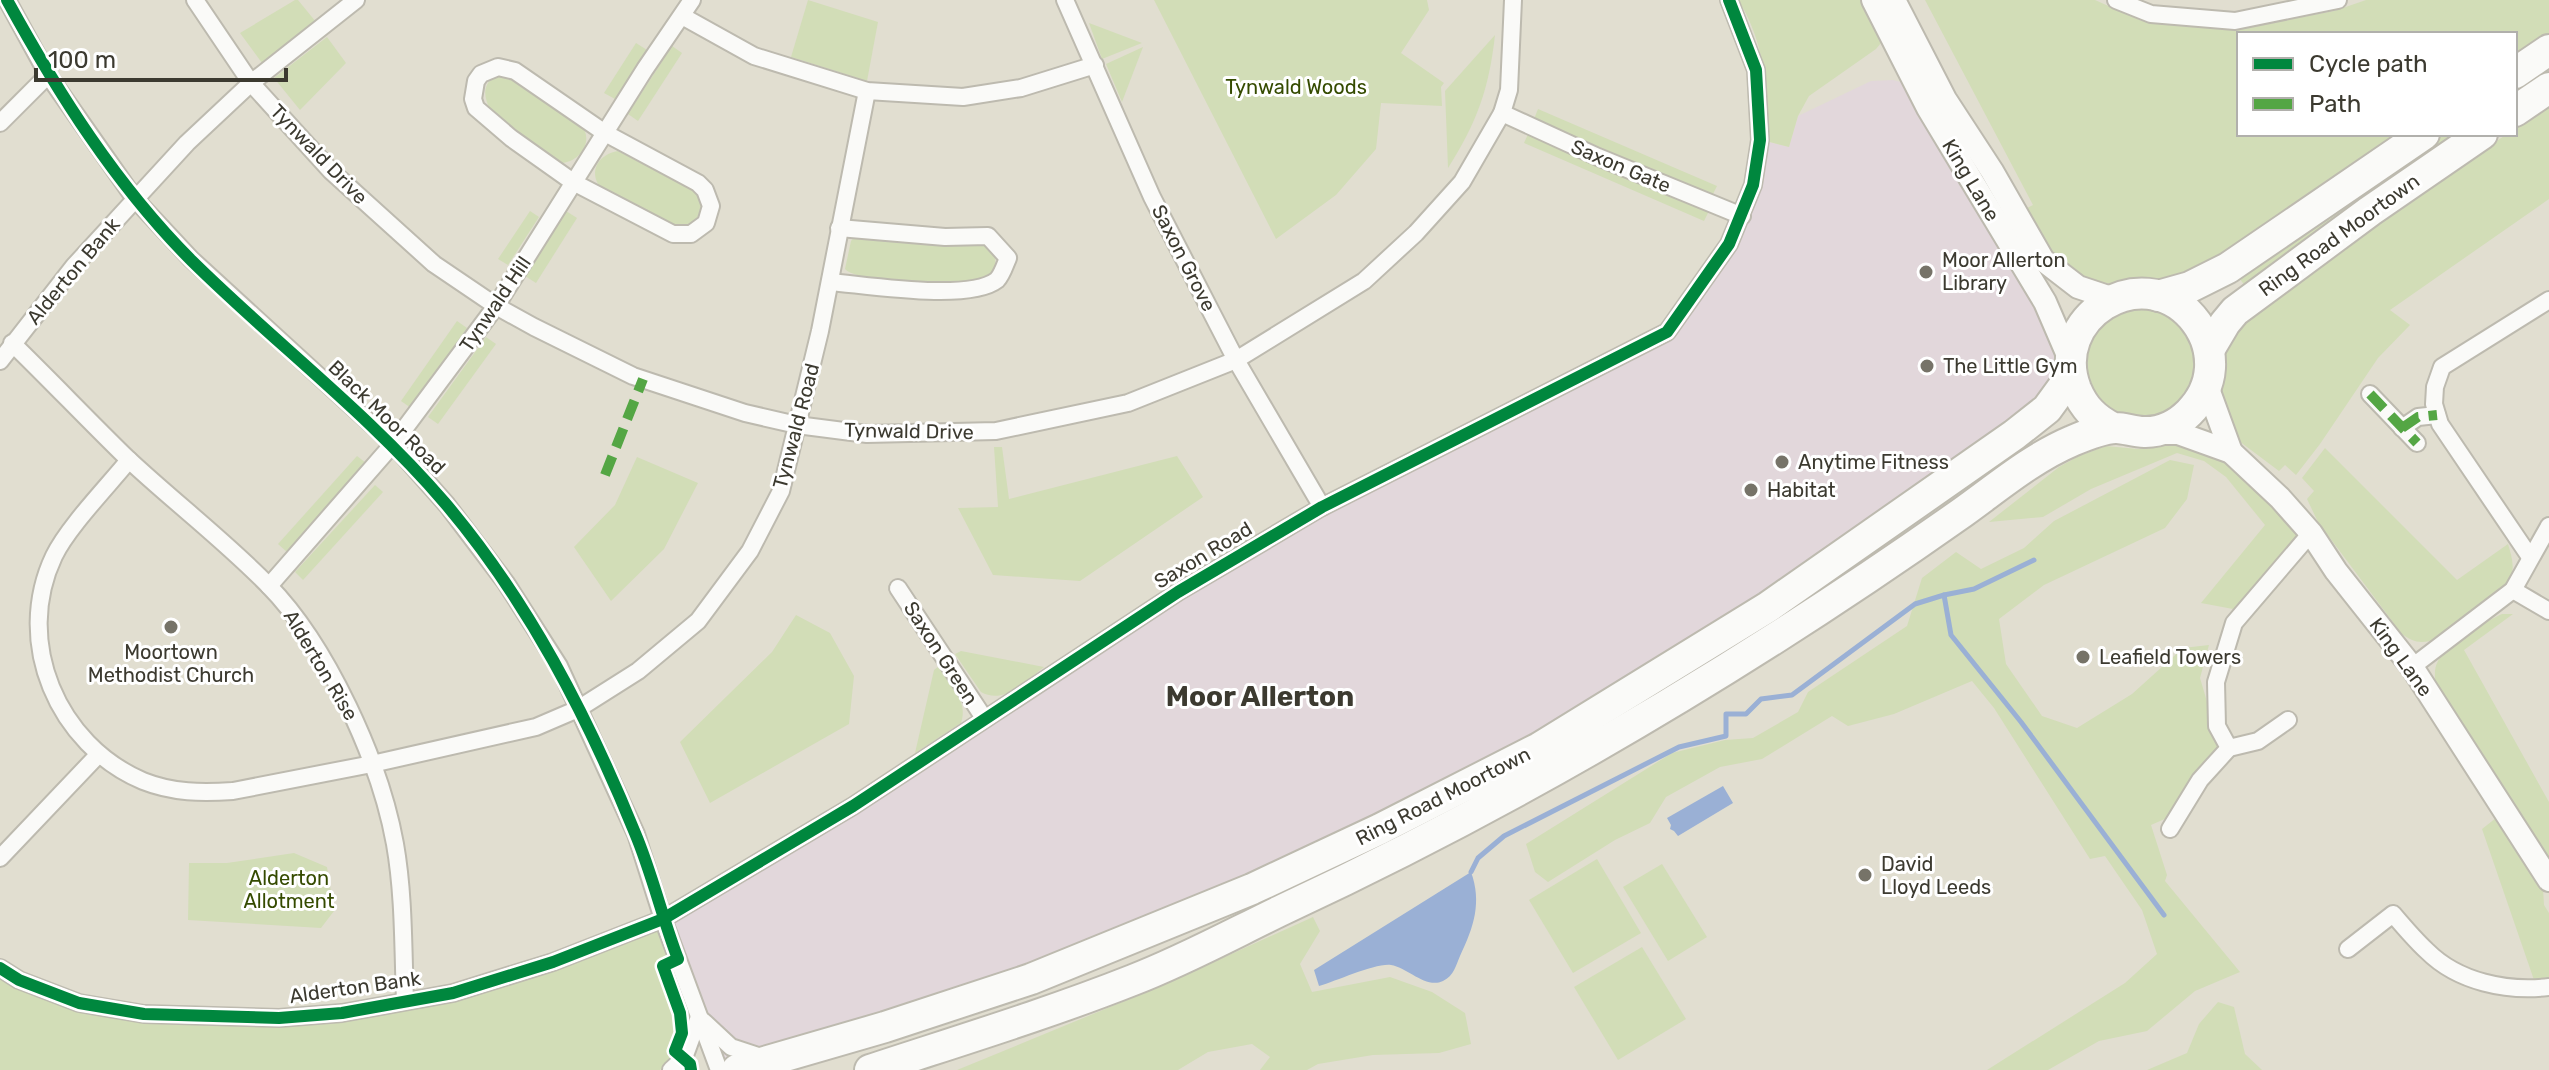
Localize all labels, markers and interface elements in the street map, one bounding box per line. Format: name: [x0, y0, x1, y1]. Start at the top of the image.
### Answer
scale bar: [36, 32, 286, 82]
legend: [2237, 32, 2517, 136]
text: 100 m: [48, 46, 116, 74]
text: Cycle path: [2309, 50, 2428, 78]
park label: Tynwald Woods: [1225, 75, 1367, 99]
text: Path: [2309, 90, 2361, 118]
street label: Tynwald Drive: [265, 99, 373, 209]
street label: Saxon Gate: [1567, 134, 1675, 198]
street label: King Lane: [1937, 135, 2005, 225]
street label: Ring Road Moortown: [2254, 169, 2424, 301]
street label: Saxon Grove: [1147, 201, 1221, 315]
street label: Alderton Bank: [21, 212, 125, 329]
place label: Moor Allerton Library: [1942, 248, 2066, 295]
street label: Tynwald Hill: [454, 252, 536, 356]
marker: Moor Allerton Library: [1917, 263, 1935, 281]
place label: The Little Gym: [1943, 354, 2078, 378]
street label: Black Moor Road: [323, 355, 451, 479]
marker: The Little Gym: [1918, 357, 1936, 375]
street label: Tynwald Road: [768, 361, 824, 491]
street label: Tynwald Drive: [844, 418, 974, 444]
place label: Anytime Fitness: [1798, 450, 1949, 474]
marker: Anytime Fitness: [1773, 453, 1791, 471]
place label: Habitat: [1767, 478, 1836, 502]
marker: Habitat: [1742, 481, 1760, 499]
street label: Saxon Road: [1150, 516, 1256, 594]
street label: Saxon Green: [899, 597, 983, 709]
street label: Alderton Rise: [279, 605, 363, 725]
street label: King Lane: [2364, 613, 2438, 701]
marker: Moortown Methodist Church: [162, 618, 180, 636]
place label: Moortown Methodist Church: [88, 640, 254, 687]
place label: Leafield Towers: [2099, 645, 2241, 669]
marker: Leafield Towers: [2074, 648, 2092, 666]
district label: Moor Allerton: [1166, 680, 1354, 713]
street label: Ring Road Moortown: [1352, 742, 1534, 850]
place label: David Lloyd Leeds: [1881, 852, 1991, 899]
park label: Alderton Allotment: [243, 866, 335, 913]
marker: David Lloyd Leeds: [1856, 866, 1874, 884]
street label: Alderton Bank: [288, 966, 423, 1008]

